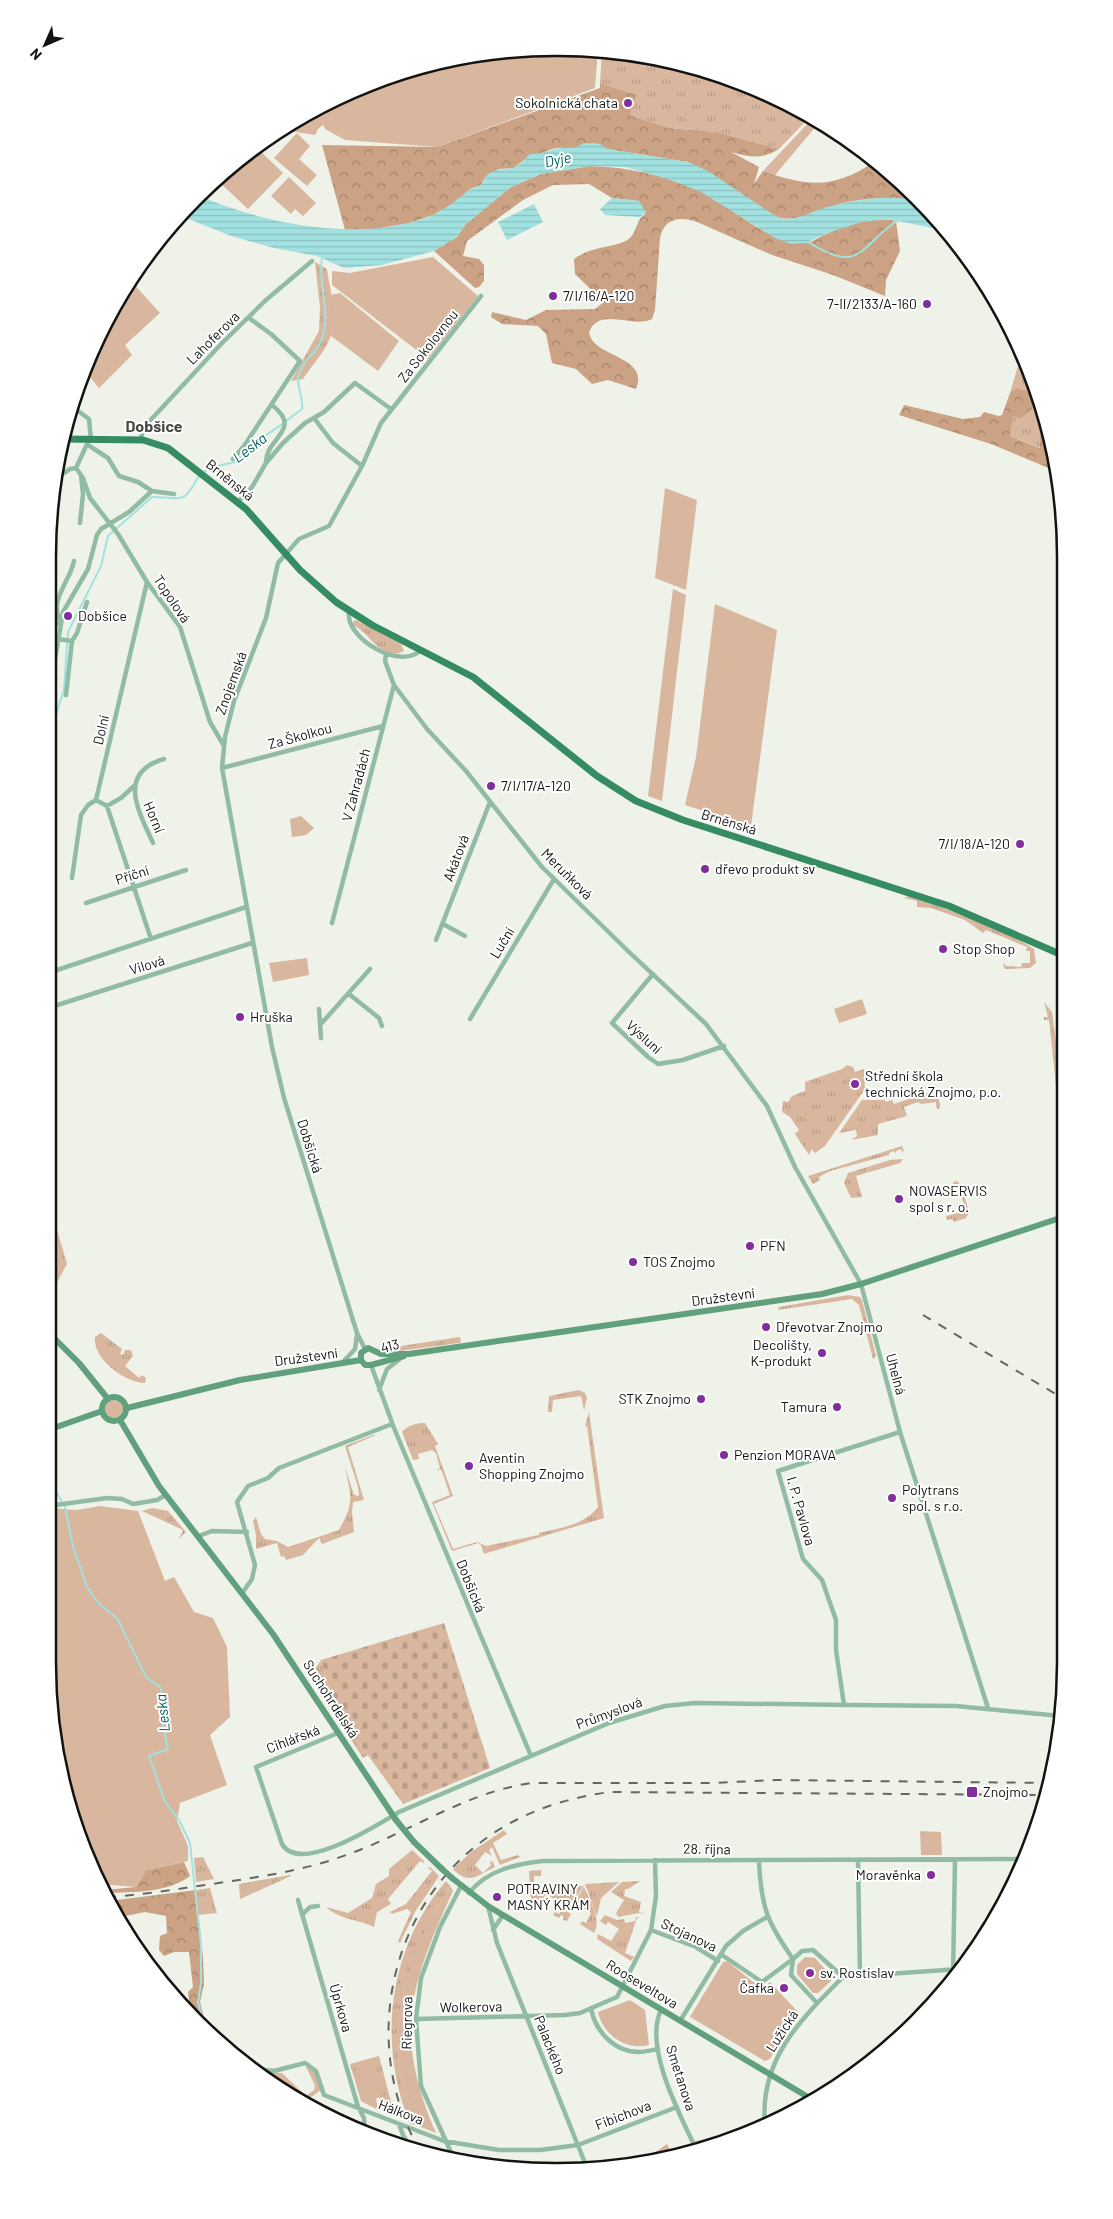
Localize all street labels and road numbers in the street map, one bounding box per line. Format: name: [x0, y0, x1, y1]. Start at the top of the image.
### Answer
street label: Za Sokolovnou: [394, 306, 461, 385]
street label: Lahoferova: [183, 308, 243, 368]
street label: Brněnská: [203, 455, 258, 504]
street label: Topolová: [150, 572, 195, 626]
street label: Znojemská: [211, 649, 250, 717]
street label: Dolní: [89, 713, 112, 746]
street label: Za Školkou: [266, 719, 334, 752]
street label: V Zahradách: [338, 746, 373, 823]
street label: Horní: [140, 799, 169, 835]
street label: Brněnská: [699, 805, 759, 838]
street label: Akátová: [439, 832, 472, 883]
street label: Meruňková: [538, 845, 596, 903]
street label: Příční: [113, 861, 151, 888]
street label: Luční: [486, 924, 517, 961]
street label: Vilová: [127, 951, 167, 978]
street label: Výsluní: [623, 1016, 666, 1057]
street label: Dobšická: [294, 1117, 327, 1175]
street label: Družstevní: [690, 1284, 756, 1309]
street label: 413: [379, 1335, 401, 1356]
street label: Družstevní: [273, 1344, 339, 1369]
street label: Uhelná: [883, 1351, 910, 1396]
street label: I. P. Pavlova: [784, 1474, 819, 1547]
street label: Dobšická: [453, 1557, 490, 1615]
street label: Suchohrdelská: [300, 1656, 363, 1741]
street label: Průmyslová: [573, 1693, 644, 1732]
street label: Cihlářská: [264, 1721, 322, 1756]
street label: 28. října: [683, 1840, 731, 1857]
street label: Stojanova: [659, 1914, 720, 1955]
street label: Rooseveltova: [603, 1955, 681, 2012]
street label: Úprkova: [326, 1982, 356, 2034]
street label: Riegrova: [398, 1996, 415, 2050]
street label: Wolkerova: [439, 1997, 502, 2016]
street label: Lužická: [762, 2007, 801, 2055]
street label: Palackého: [531, 2013, 570, 2077]
street label: Smetanova: [663, 2043, 700, 2113]
street label: Hálkova: [376, 2095, 426, 2128]
street label: Fibichova: [592, 2096, 653, 2133]

